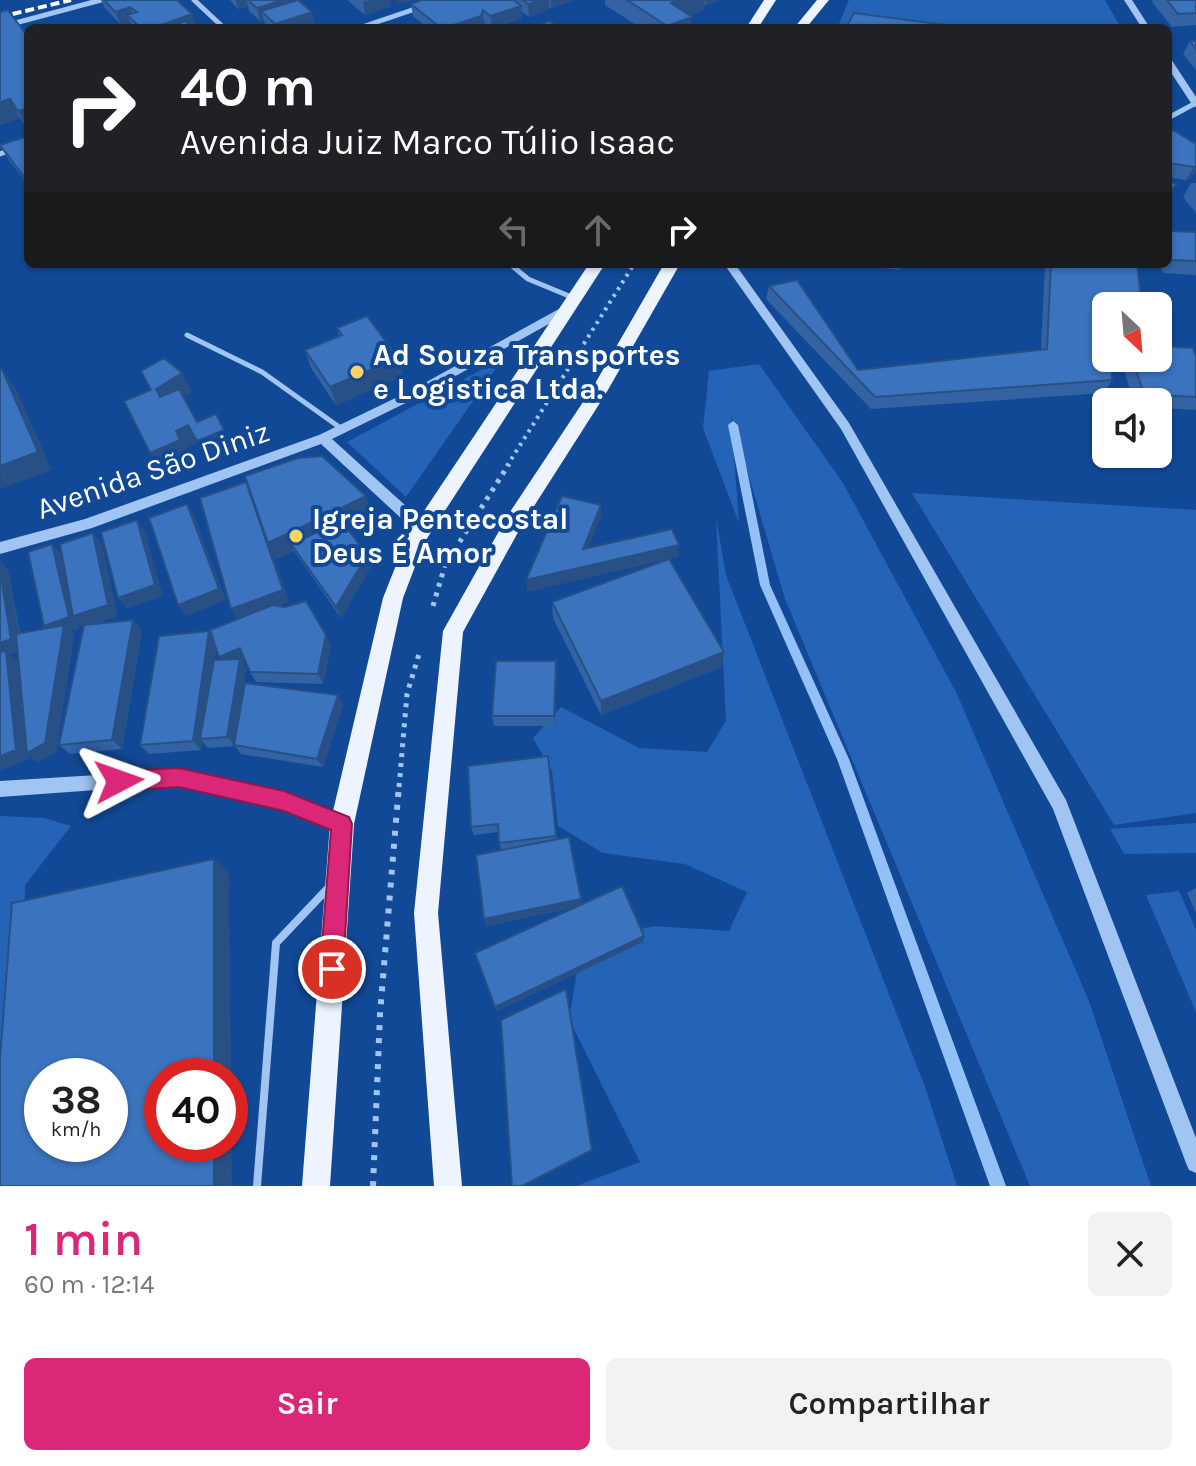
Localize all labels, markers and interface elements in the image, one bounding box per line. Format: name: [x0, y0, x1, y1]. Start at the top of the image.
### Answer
text: 40 m: [180, 54, 316, 119]
icon: right: [48, 56, 152, 160]
text: Avenida Juiz Marco Túlio Isaac: [180, 121, 675, 163]
icon: left: [492, 208, 536, 252]
icon: ahead: [576, 208, 620, 252]
icon: right: [660, 208, 704, 252]
north arrow: [1092, 292, 1172, 372]
map controls: [1092, 292, 1172, 468]
place label: Ad Souza Transportes e Logistica Ltda.: [373, 337, 681, 407]
marker: Ad Souza Transportes e Logistica Ltda.: [348, 363, 366, 381]
button: sound: [1092, 388, 1172, 468]
street label: Avenida São Diniz: [32, 413, 274, 527]
place label: Igreja Pentecostal Deus É Amor: [312, 501, 568, 571]
marker: Igreja Pentecostal Deus É Amor: [287, 527, 305, 545]
position arrow: [77, 739, 161, 823]
pin: [298, 935, 366, 1003]
icon: arrive: [310, 947, 354, 991]
speed limit sign: 40: [144, 1058, 248, 1162]
text: 38: [51, 1076, 101, 1123]
text: km/h: [51, 1118, 101, 1141]
text: 1 min: [24, 1211, 143, 1267]
button: close: [1088, 1212, 1172, 1296]
text: 60 m · 12:14: [24, 1269, 155, 1300]
button: Sair: [24, 1358, 590, 1450]
button: Compartilhar: [606, 1358, 1172, 1450]

